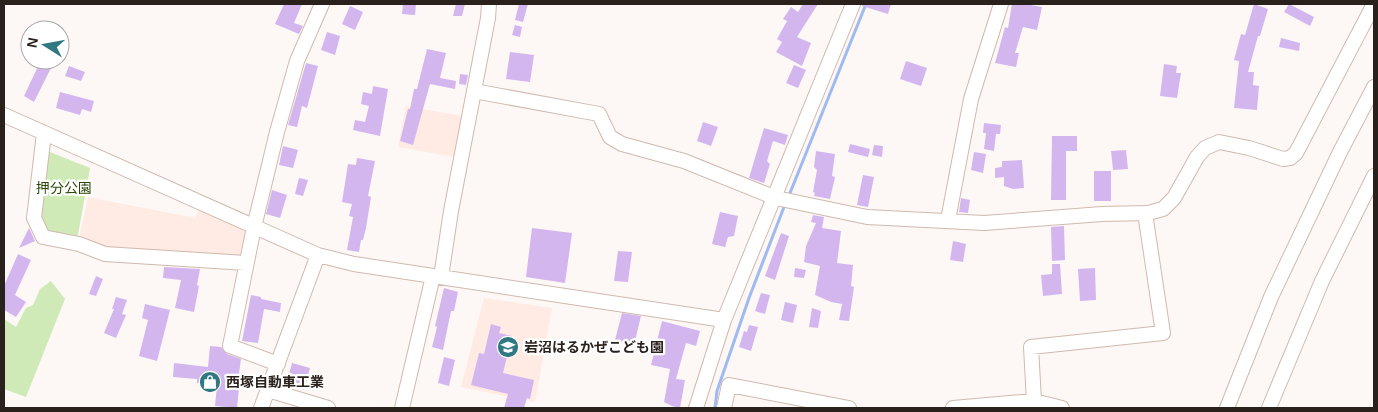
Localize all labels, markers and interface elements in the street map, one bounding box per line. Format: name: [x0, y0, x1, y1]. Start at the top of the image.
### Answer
north arrow: [20, 20, 70, 70]
text: N: [23, 36, 41, 49]
park label: 押分公園: [36, 180, 92, 196]
school or university icon: 岩沼はるかぜこども園: [496, 335, 520, 359]
place label: 岩沼はるかぜこども園: [524, 339, 664, 355]
shop icon: 西塚自動車工業: [198, 370, 222, 394]
place label: 西塚自動車工業: [226, 374, 324, 390]

